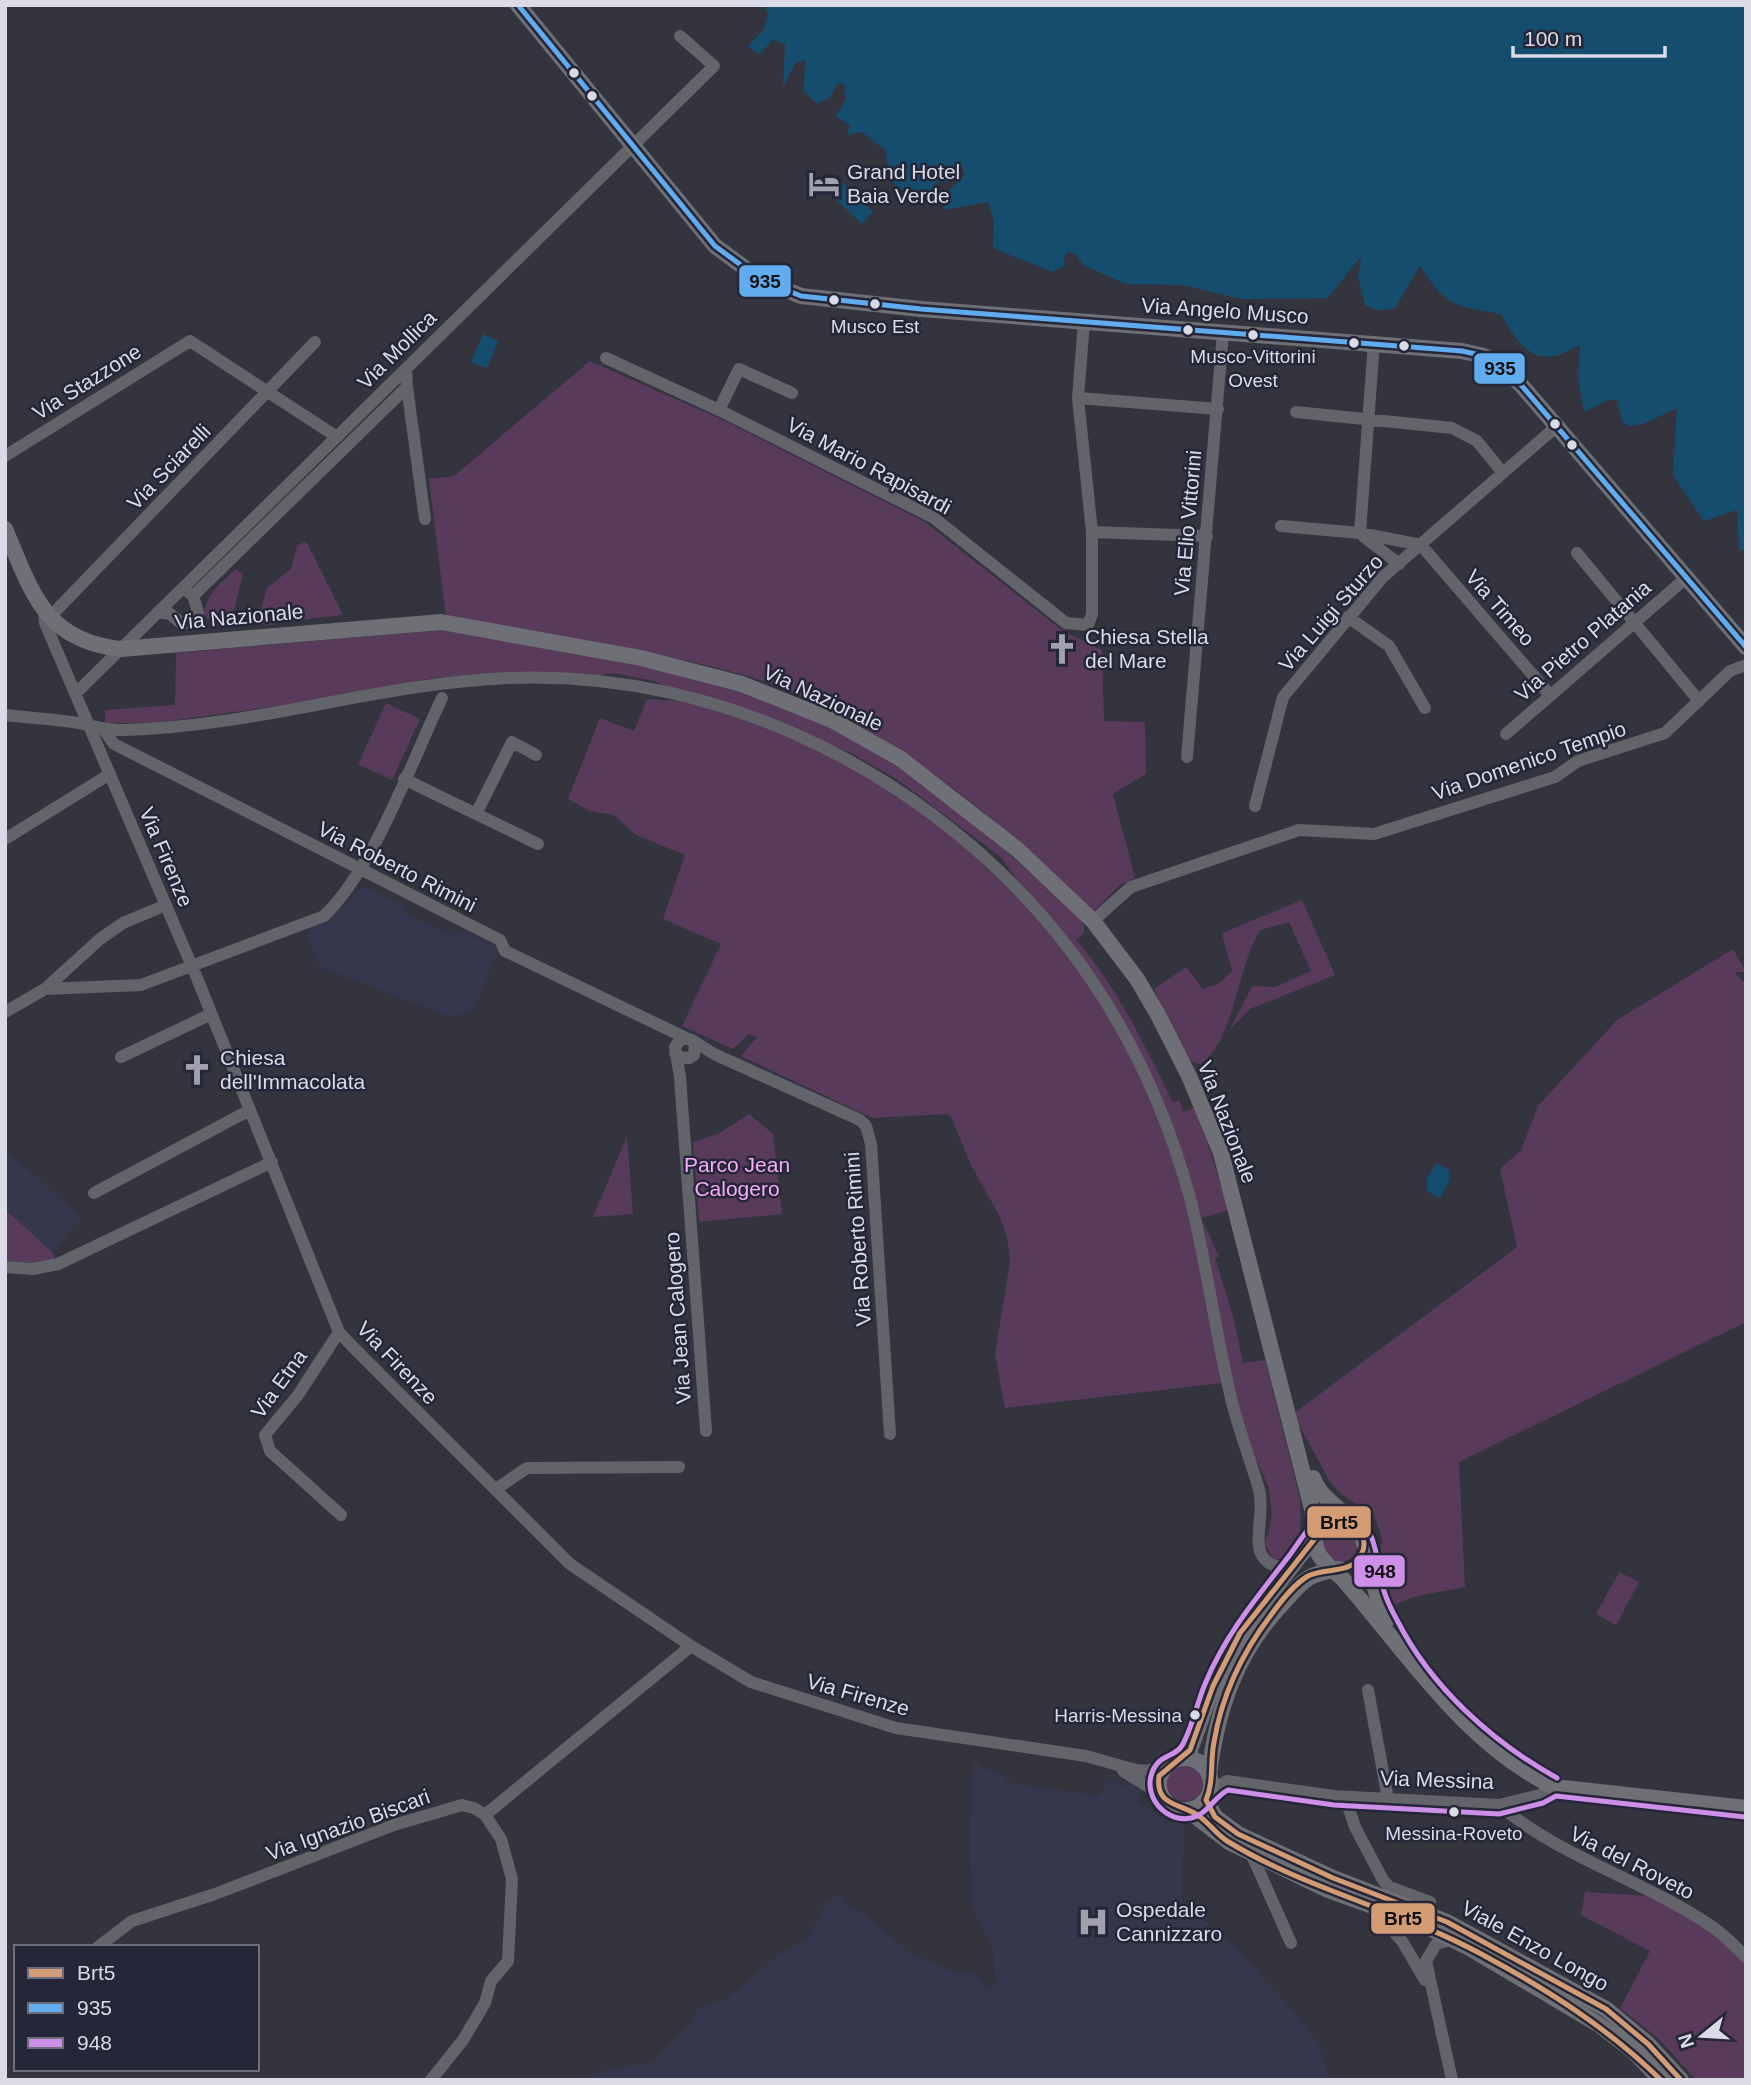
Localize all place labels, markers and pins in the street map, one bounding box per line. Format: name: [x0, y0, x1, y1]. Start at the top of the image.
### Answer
unlabelled marker: [567, 66, 581, 80]
unlabelled marker: [585, 89, 599, 103]
place label: Grand Hotel Baia Verde: [847, 160, 960, 207]
hotel icon: Grand Hotel Baia Verde: [807, 167, 841, 201]
unlabelled marker: [827, 293, 841, 307]
marker: Musco Est: [868, 297, 882, 311]
place label: Musco Est: [831, 316, 920, 337]
unlabelled marker: [1181, 323, 1195, 337]
marker: Musco-Vittorini Ovest: [1246, 328, 1260, 342]
unlabelled marker: [1347, 336, 1361, 350]
unlabelled marker: [1397, 339, 1411, 353]
place label: Musco-Vittorini Ovest: [1190, 346, 1316, 391]
unlabelled marker: [1548, 417, 1562, 431]
unlabelled marker: [1565, 438, 1579, 452]
place label: Chiesa Stella del Mare: [1085, 625, 1209, 672]
church icon: Chiesa Stella del Mare: [1045, 632, 1079, 666]
place label: Chiesa dell'Immacolata: [220, 1046, 366, 1093]
church icon: Chiesa dell'Immacolata: [180, 1053, 214, 1087]
place label: Harris-Messina: [1054, 1705, 1182, 1726]
marker: Harris-Messina: [1188, 1708, 1202, 1722]
marker: Messina-Roveto: [1447, 1805, 1461, 1819]
place label: Messina-Roveto: [1385, 1823, 1523, 1844]
place label: Ospedale Cannizzaro: [1116, 1898, 1222, 1945]
hospital icon: Ospedale Cannizzaro: [1076, 1905, 1110, 1939]

